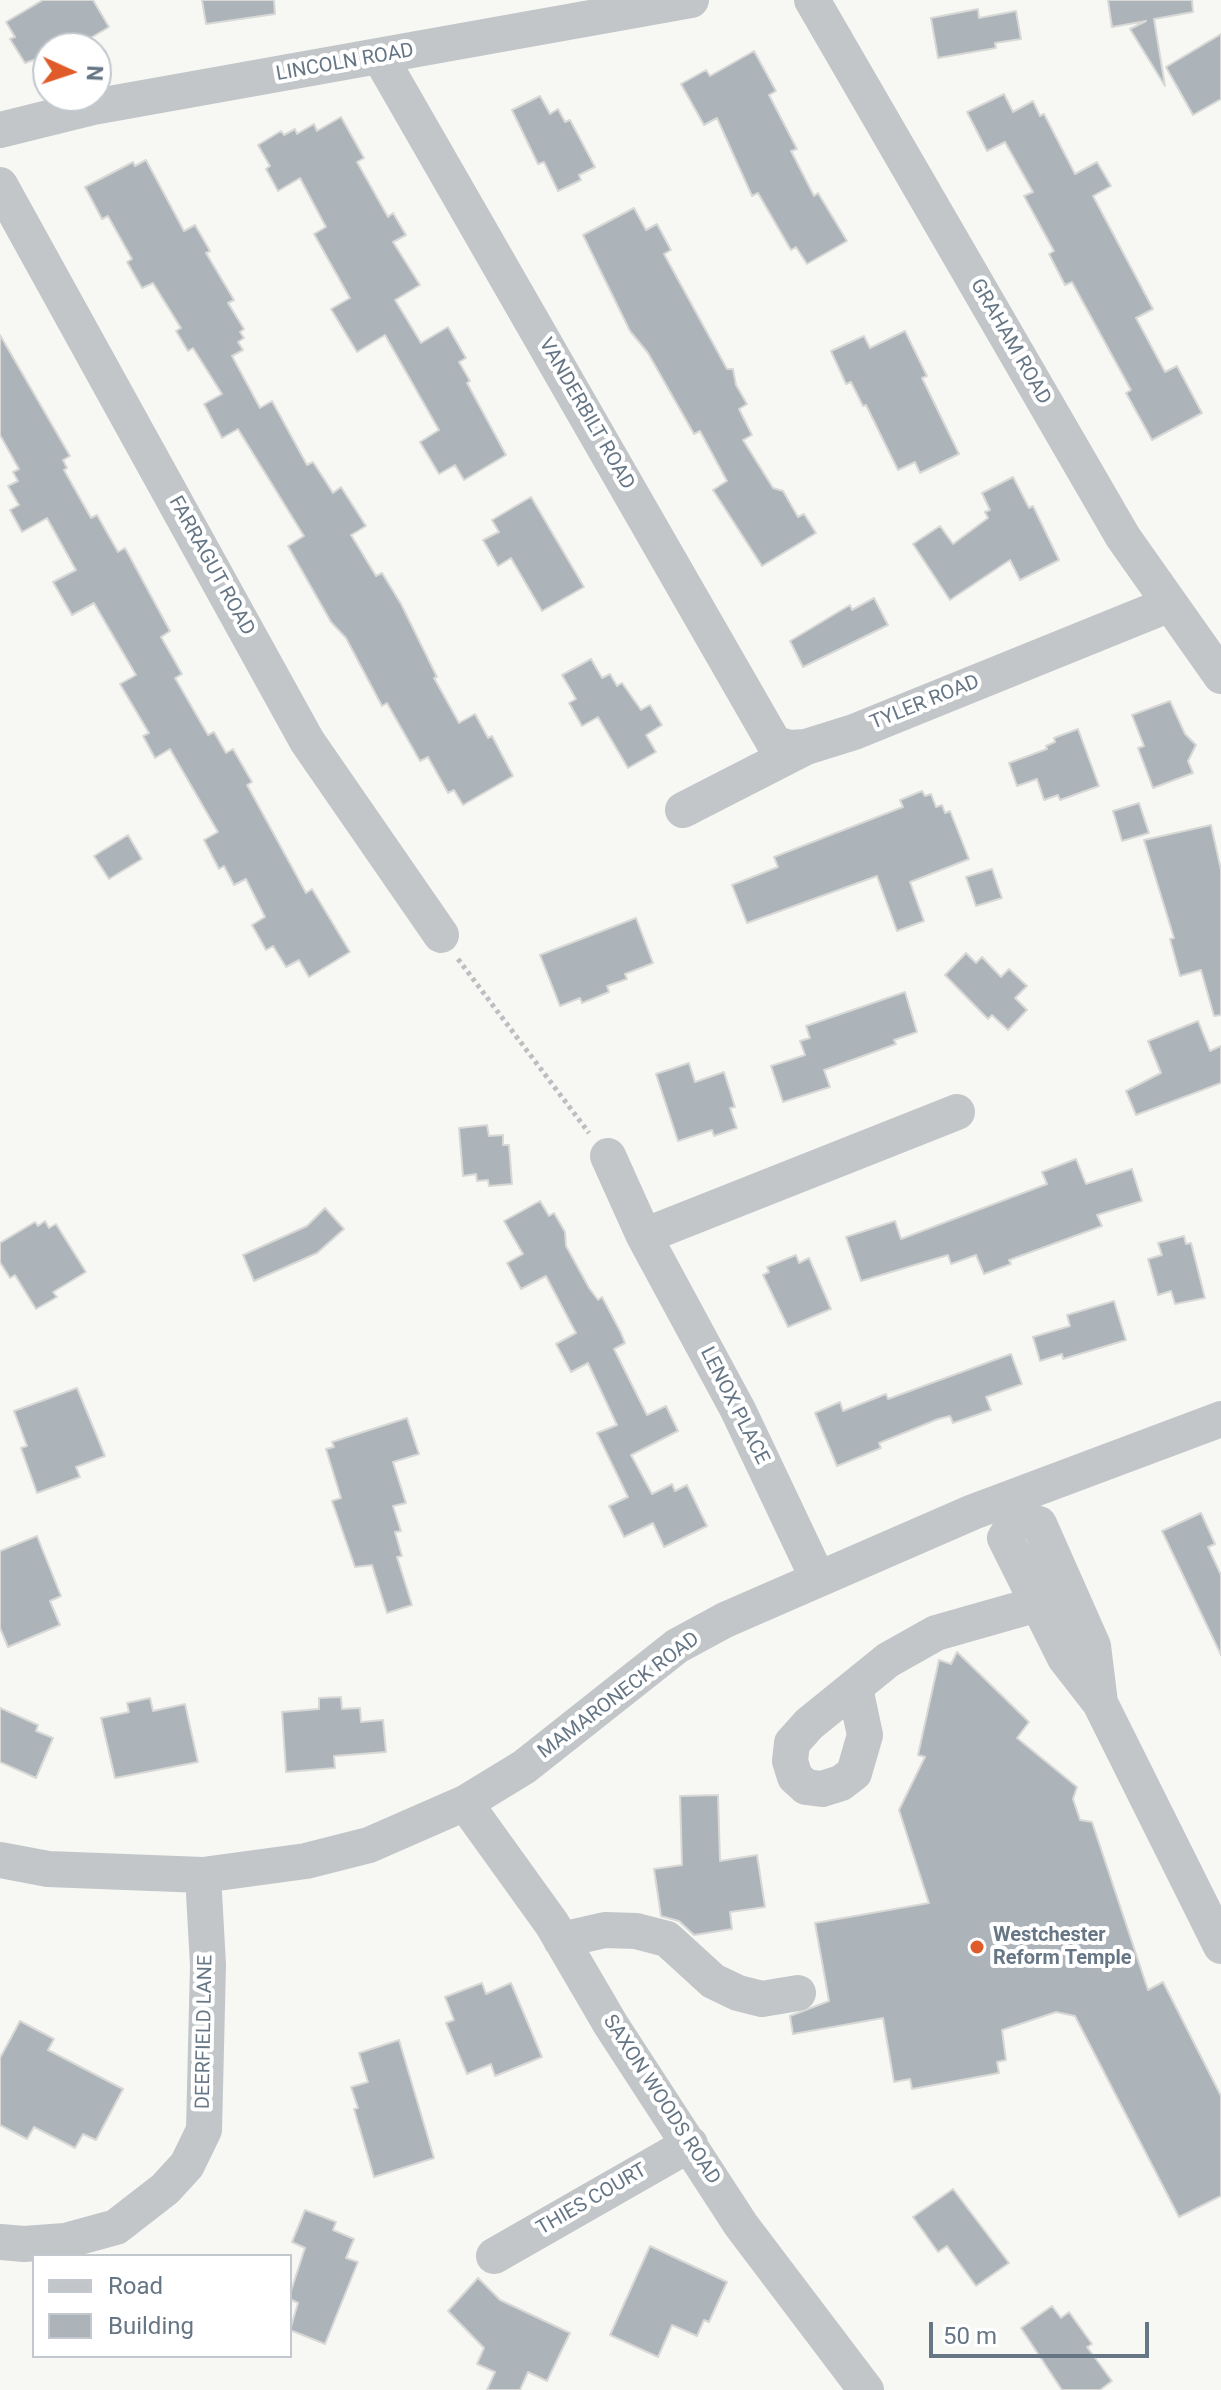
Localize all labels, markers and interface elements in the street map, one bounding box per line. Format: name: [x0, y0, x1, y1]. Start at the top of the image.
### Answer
north arrow: [32, 32, 112, 112]
street label: LINCOLN ROAD: [274, 39, 416, 87]
text: N: [82, 65, 107, 82]
street label: GRAHAM ROAD: [964, 275, 1056, 409]
street label: VANDERBILT ROAD: [533, 334, 639, 494]
street label: FARRAGUT ROAD: [163, 492, 259, 640]
street label: TYLER ROAD: [867, 670, 983, 736]
street label: LENOX PLACE: [694, 1343, 774, 1469]
street label: MAMARONECK ROAD: [534, 1628, 704, 1764]
place label: Westchester Reform Temple: [993, 1924, 1132, 1971]
marker: Westchester Reform Temple: [968, 1938, 986, 1956]
street label: DEERFIELD LANE: [192, 1955, 218, 2109]
street label: SAXON WOODS ROAD: [597, 2011, 725, 2189]
street label: THIES COURT: [533, 2159, 651, 2241]
legend: [32, 2254, 292, 2358]
text: Road: [108, 2272, 163, 2300]
scale bar: [933, 2306, 1153, 2356]
text: Building: [108, 2312, 194, 2340]
text: 50 m: [943, 2322, 997, 2350]

